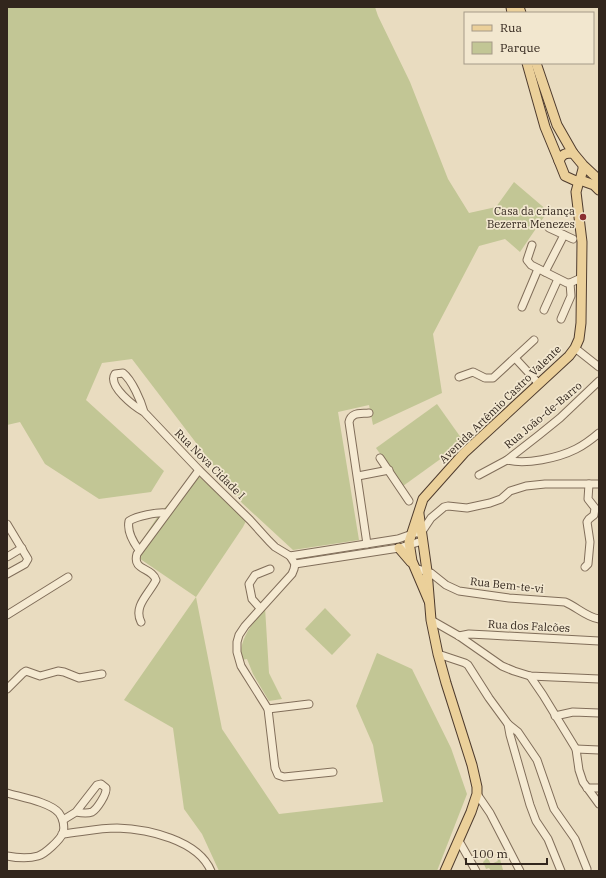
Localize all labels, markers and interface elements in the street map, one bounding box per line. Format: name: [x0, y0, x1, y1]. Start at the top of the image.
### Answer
legend: [464, 12, 594, 64]
text: Rua: [500, 20, 522, 35]
text: Parque: [500, 40, 540, 55]
place label: Casa da criança Bezerra Menezes: [487, 204, 575, 231]
marker: Casa da criança Bezerra Menezes: [578, 212, 588, 222]
street label: Avenida Artêmio Castro Valente: [436, 342, 564, 466]
street label: Rua João-de-Barro: [501, 378, 585, 452]
street label: Rua Nova Cidade I: [172, 426, 248, 502]
street label: Rua Bem-te-vi: [469, 574, 545, 596]
street label: Rua dos Falcões: [487, 617, 571, 635]
scale bar: [466, 840, 547, 866]
text: 100 m: [472, 846, 508, 861]

